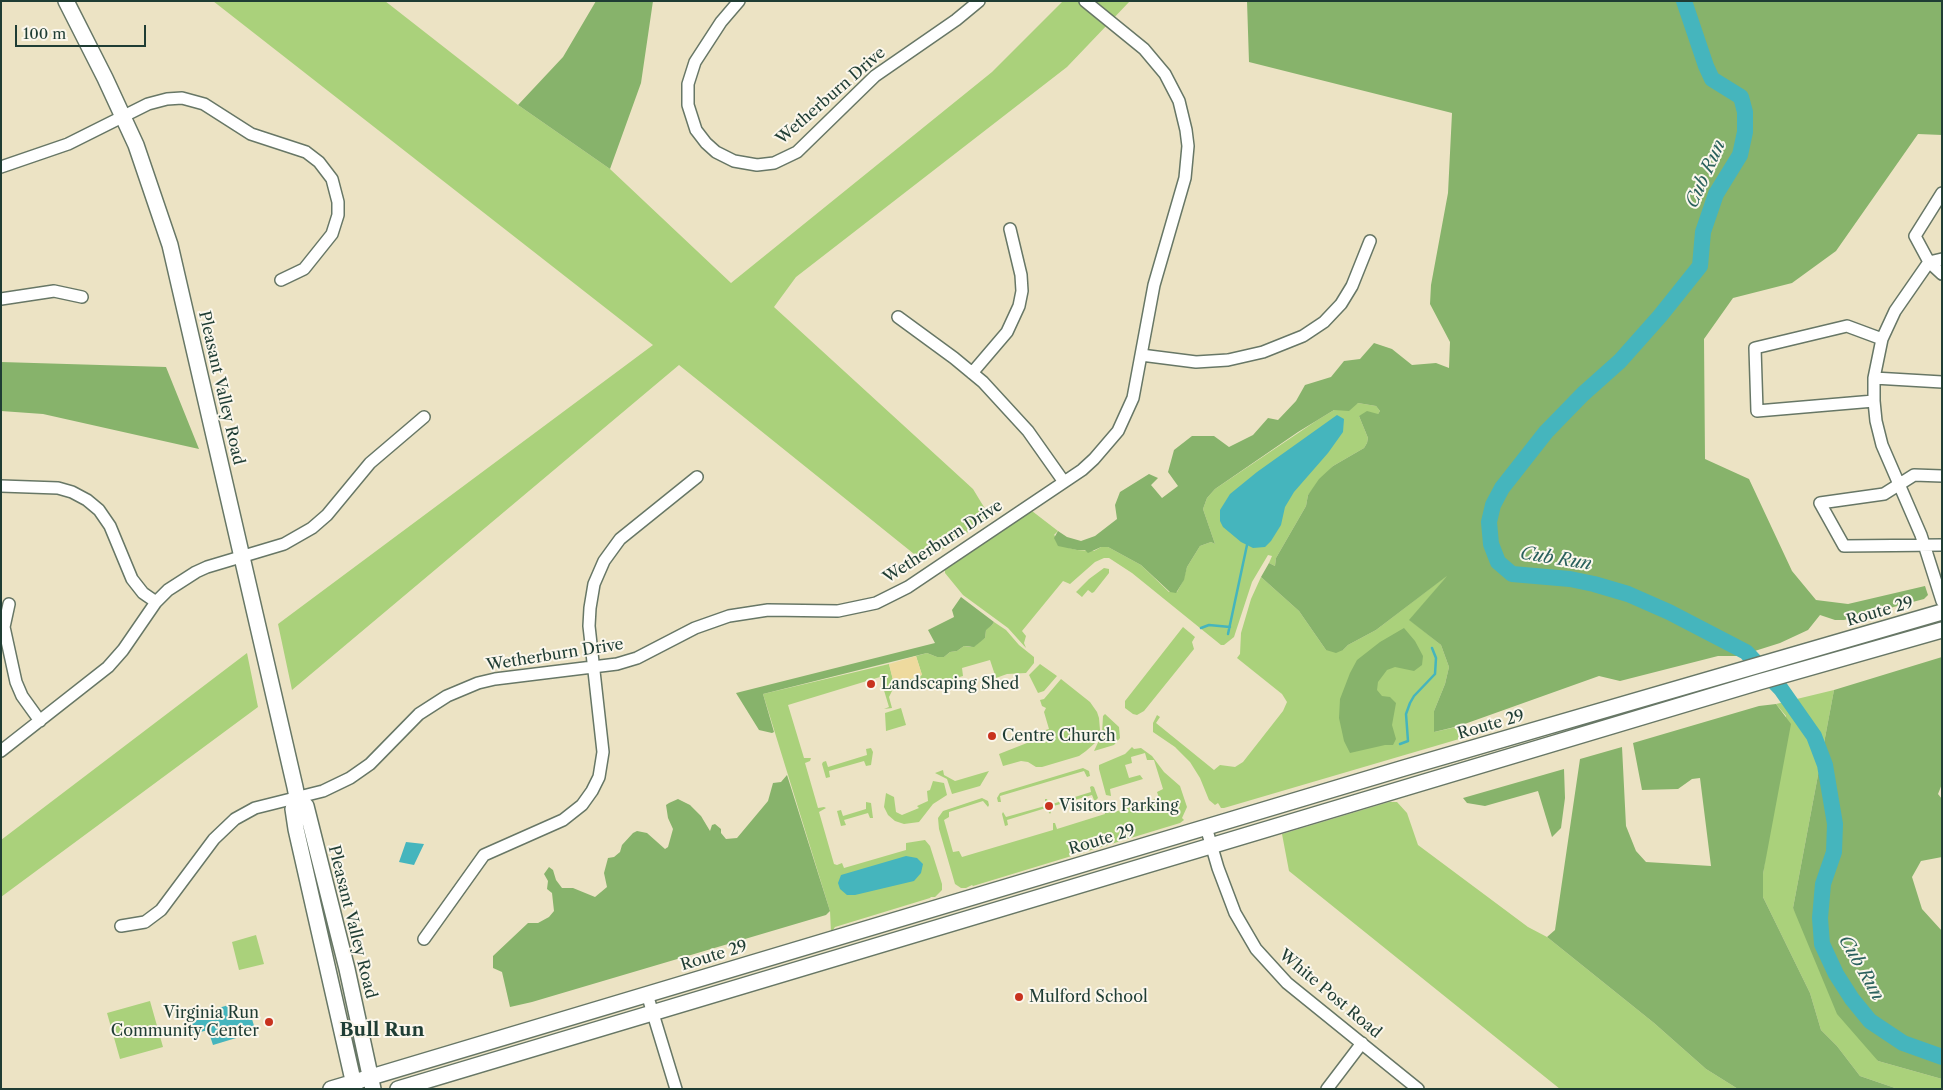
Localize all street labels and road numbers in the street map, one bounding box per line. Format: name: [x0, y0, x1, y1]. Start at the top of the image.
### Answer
street label: Wetherburn Drive: [772, 43, 890, 149]
street label: Pleasant Valley Road: [194, 309, 248, 467]
street label: Wetherburn Drive: [880, 496, 1006, 588]
street label: Route 29: [1844, 593, 1916, 631]
street label: Wetherburn Drive: [485, 635, 625, 675]
street label: Route 29: [1455, 706, 1527, 744]
street label: Route 29: [1066, 821, 1138, 859]
street label: Pleasant Valley Road: [324, 843, 380, 1001]
street label: Route 29: [678, 937, 750, 975]
street label: White Post Road: [1275, 945, 1385, 1043]

